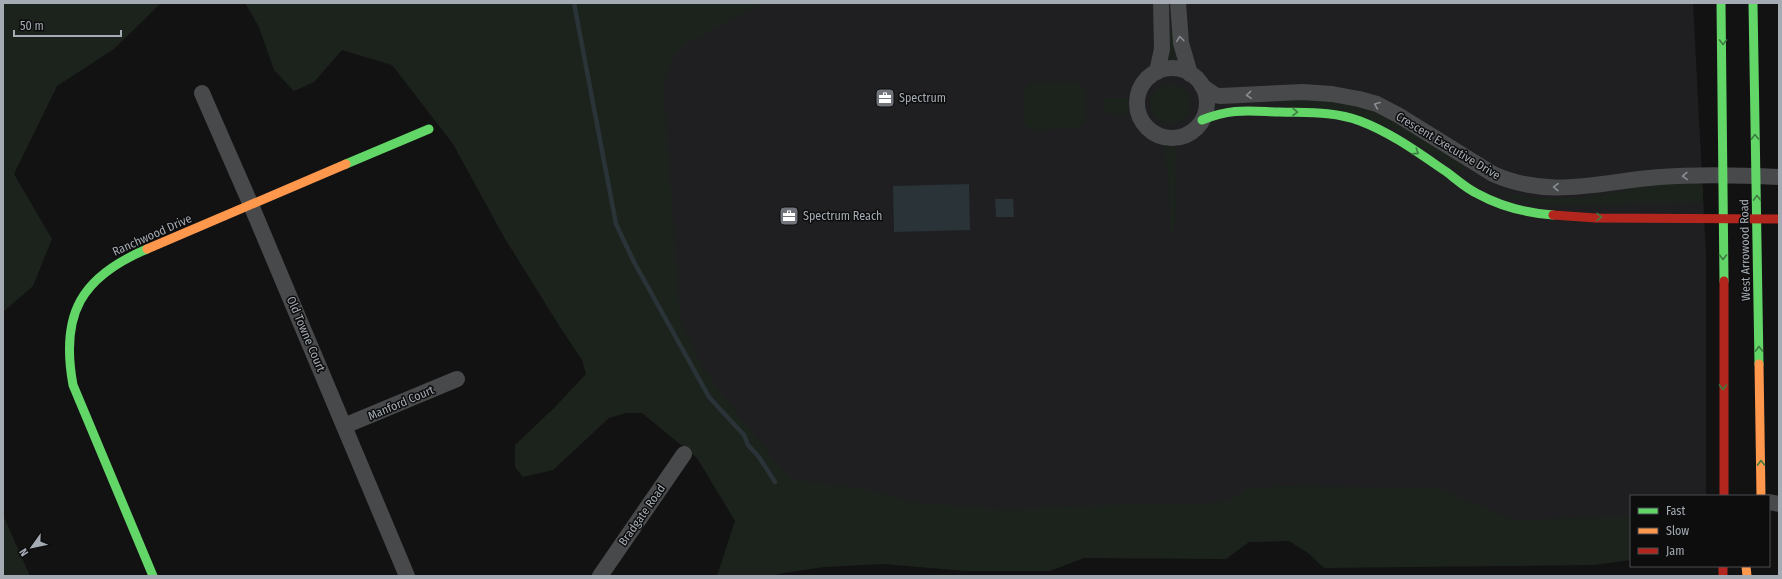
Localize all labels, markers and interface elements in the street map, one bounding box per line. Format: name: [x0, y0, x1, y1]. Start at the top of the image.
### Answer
scale bar: [14, 12, 121, 38]
text: 50 m: [20, 19, 44, 33]
one-way arrow: [1176, 36, 1185, 42]
one-way arrow: [1718, 39, 1727, 45]
office icon: Spectrum: [874, 87, 896, 109]
one-way arrow: [1246, 90, 1252, 99]
place label: Spectrum: [899, 91, 946, 105]
one-way arrow: [1373, 102, 1381, 110]
one-way arrow: [1292, 108, 1298, 116]
street label: Crescent Executive Drive: [1393, 109, 1503, 183]
one-way arrow: [1751, 134, 1759, 140]
one-way arrow: [1412, 148, 1419, 155]
one-way arrow: [1682, 171, 1688, 180]
one-way arrow: [1553, 183, 1559, 192]
one-way arrow: [1752, 195, 1761, 201]
street label: West Arrowood Road: [1737, 199, 1753, 301]
office icon: Spectrum Reach: [778, 205, 800, 227]
place label: Spectrum Reach: [803, 209, 882, 223]
street label: Ranchwood Drive: [110, 211, 194, 259]
one-way arrow: [1596, 213, 1602, 221]
one-way arrow: [1719, 254, 1727, 260]
street label: Old Towne Court: [284, 294, 328, 374]
one-way arrow: [1755, 346, 1763, 352]
street label: Manford Court: [366, 383, 436, 423]
one-way arrow: [1719, 384, 1727, 390]
one-way arrow: [1757, 460, 1765, 466]
street label: Bradgate Road: [616, 482, 668, 548]
legend: [1630, 495, 1770, 567]
text: Fast: [1666, 504, 1685, 518]
text: Slow: [1666, 524, 1689, 538]
north arrow: [12, 527, 52, 567]
text: Jam: [1666, 544, 1684, 558]
text: N: [17, 546, 31, 558]

